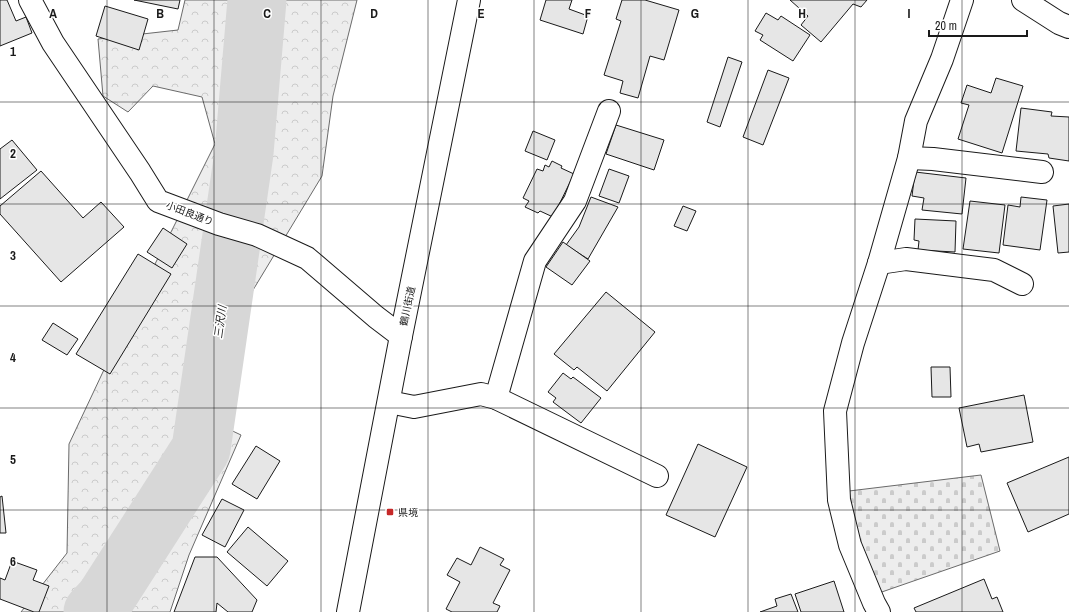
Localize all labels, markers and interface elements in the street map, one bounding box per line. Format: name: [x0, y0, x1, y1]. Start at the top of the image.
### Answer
text: A: [49, 5, 57, 22]
text: B: [156, 5, 164, 22]
text: C: [263, 5, 271, 22]
text: D: [370, 5, 378, 22]
text: E: [477, 5, 485, 22]
text: F: [585, 5, 592, 22]
text: G: [691, 5, 699, 22]
text: H: [798, 5, 806, 22]
text: I: [908, 5, 911, 22]
scale bar: [929, 12, 1027, 38]
text: 20 m: [935, 18, 957, 34]
text: 1: [10, 43, 16, 60]
text: 2: [10, 145, 16, 162]
street label: 小田良通り: [164, 198, 215, 228]
text: 3: [10, 247, 16, 264]
street label: 鶴川街道: [397, 285, 418, 327]
water label: 三沢川: [211, 304, 229, 339]
text: 4: [10, 349, 16, 366]
text: 5: [10, 451, 16, 468]
place label: 県境: [398, 506, 418, 519]
marker: 県境: [385, 507, 395, 517]
text: 6: [10, 553, 16, 570]

